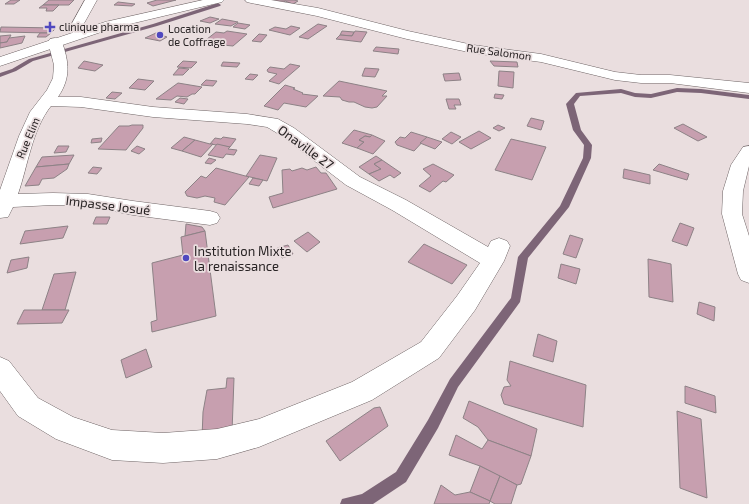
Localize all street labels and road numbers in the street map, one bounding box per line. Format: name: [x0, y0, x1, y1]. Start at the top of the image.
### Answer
street label: Rue Salomon: [466, 41, 532, 62]
street label: Rue Elim: [13, 115, 42, 160]
street label: Onaville 27: [275, 121, 337, 173]
street label: Impasse Josué: [65, 192, 151, 218]

